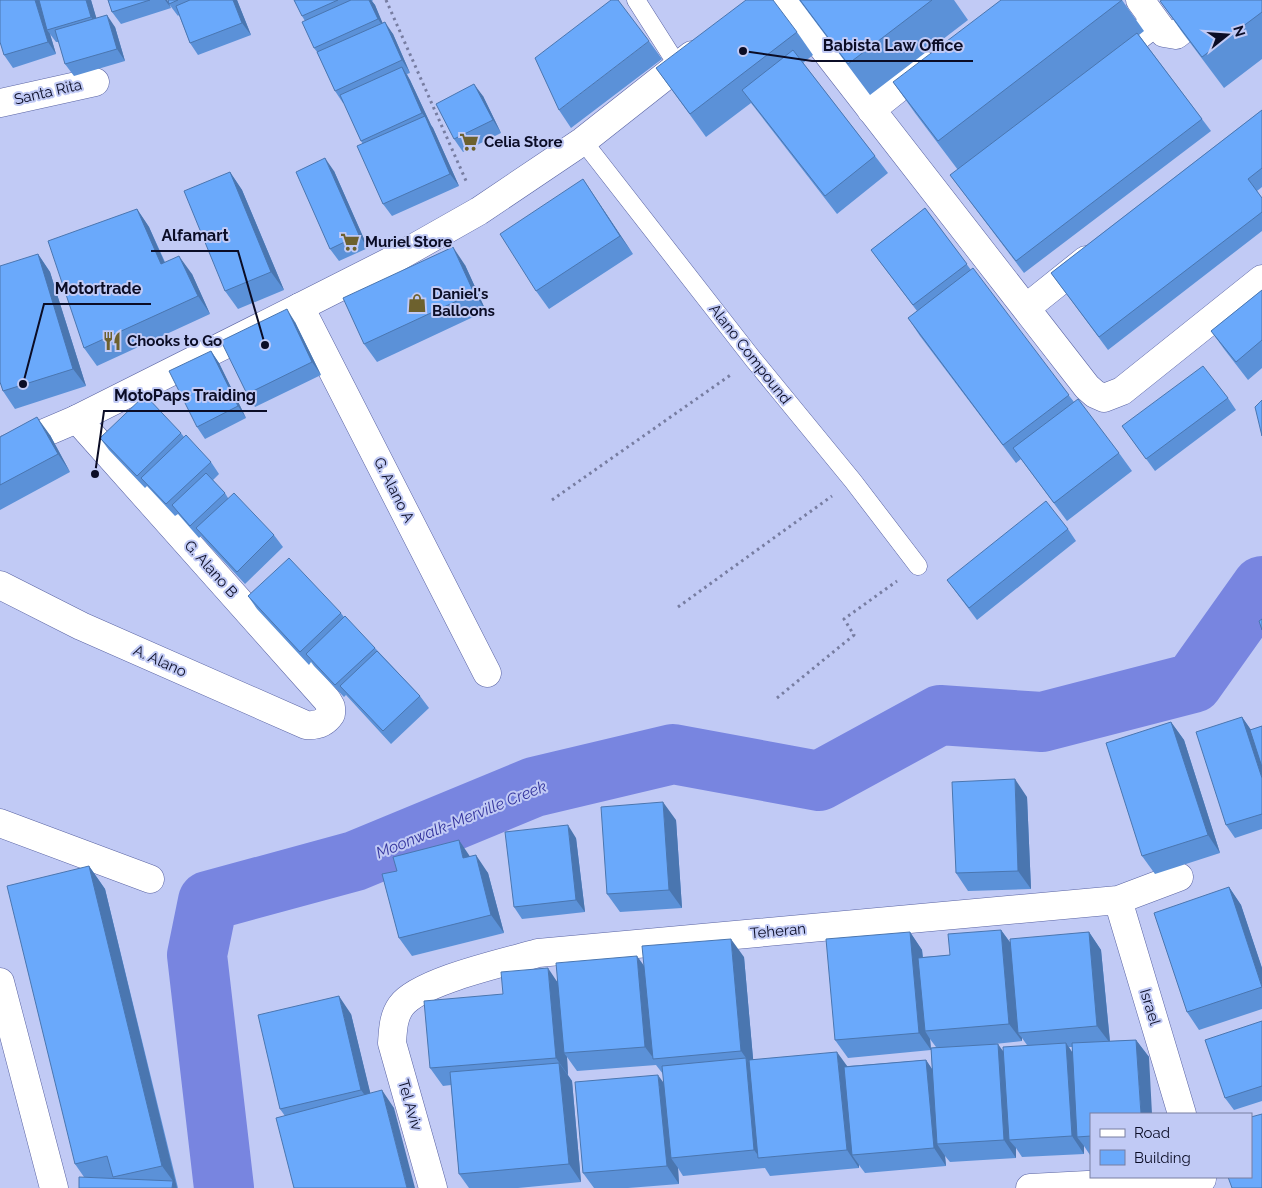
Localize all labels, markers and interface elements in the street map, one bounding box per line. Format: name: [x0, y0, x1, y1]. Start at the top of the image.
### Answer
north arrow: [1202, 10, 1252, 60]
text: N: [1230, 24, 1249, 39]
callout: Babista Law Office: [812, 30, 973, 61]
text: Babista Law Office: [823, 36, 964, 55]
street label: Santa Rita: [12, 75, 84, 109]
supermarket icon: Celia Store: [458, 131, 480, 153]
place label: Celia Store: [484, 133, 563, 151]
callout: Alfamart: [151, 220, 238, 251]
text: Alfamart: [161, 226, 229, 245]
supermarket icon: Muriel Store: [339, 231, 361, 253]
place label: Muriel Store: [365, 233, 452, 251]
callout: Motortrade: [44, 273, 151, 304]
text: Motortrade: [55, 279, 142, 298]
place label: Daniel's Balloons: [432, 285, 495, 320]
shop icon: Daniel's Balloons: [406, 292, 428, 314]
street label: Alano Compound: [705, 300, 795, 408]
restaurant icon: Chooks to Go: [101, 330, 123, 352]
place label: Chooks to Go: [127, 332, 222, 350]
callout: MotoPaps Traiding: [104, 380, 267, 411]
text: MotoPaps Traiding: [114, 386, 256, 405]
street label: G. Alano A: [370, 454, 418, 526]
street label: G. Alano B: [181, 537, 241, 601]
street label: A. Alano: [131, 641, 189, 681]
water label: Moonwalk-Merville Creek: [373, 776, 550, 862]
street label: Teheran: [749, 920, 807, 942]
street label: Israel: [1136, 987, 1164, 1028]
street label: Tel Aviv: [394, 1077, 426, 1133]
legend: [1090, 1113, 1252, 1178]
text: Road: [1134, 1124, 1170, 1142]
text: Building: [1134, 1149, 1191, 1167]

